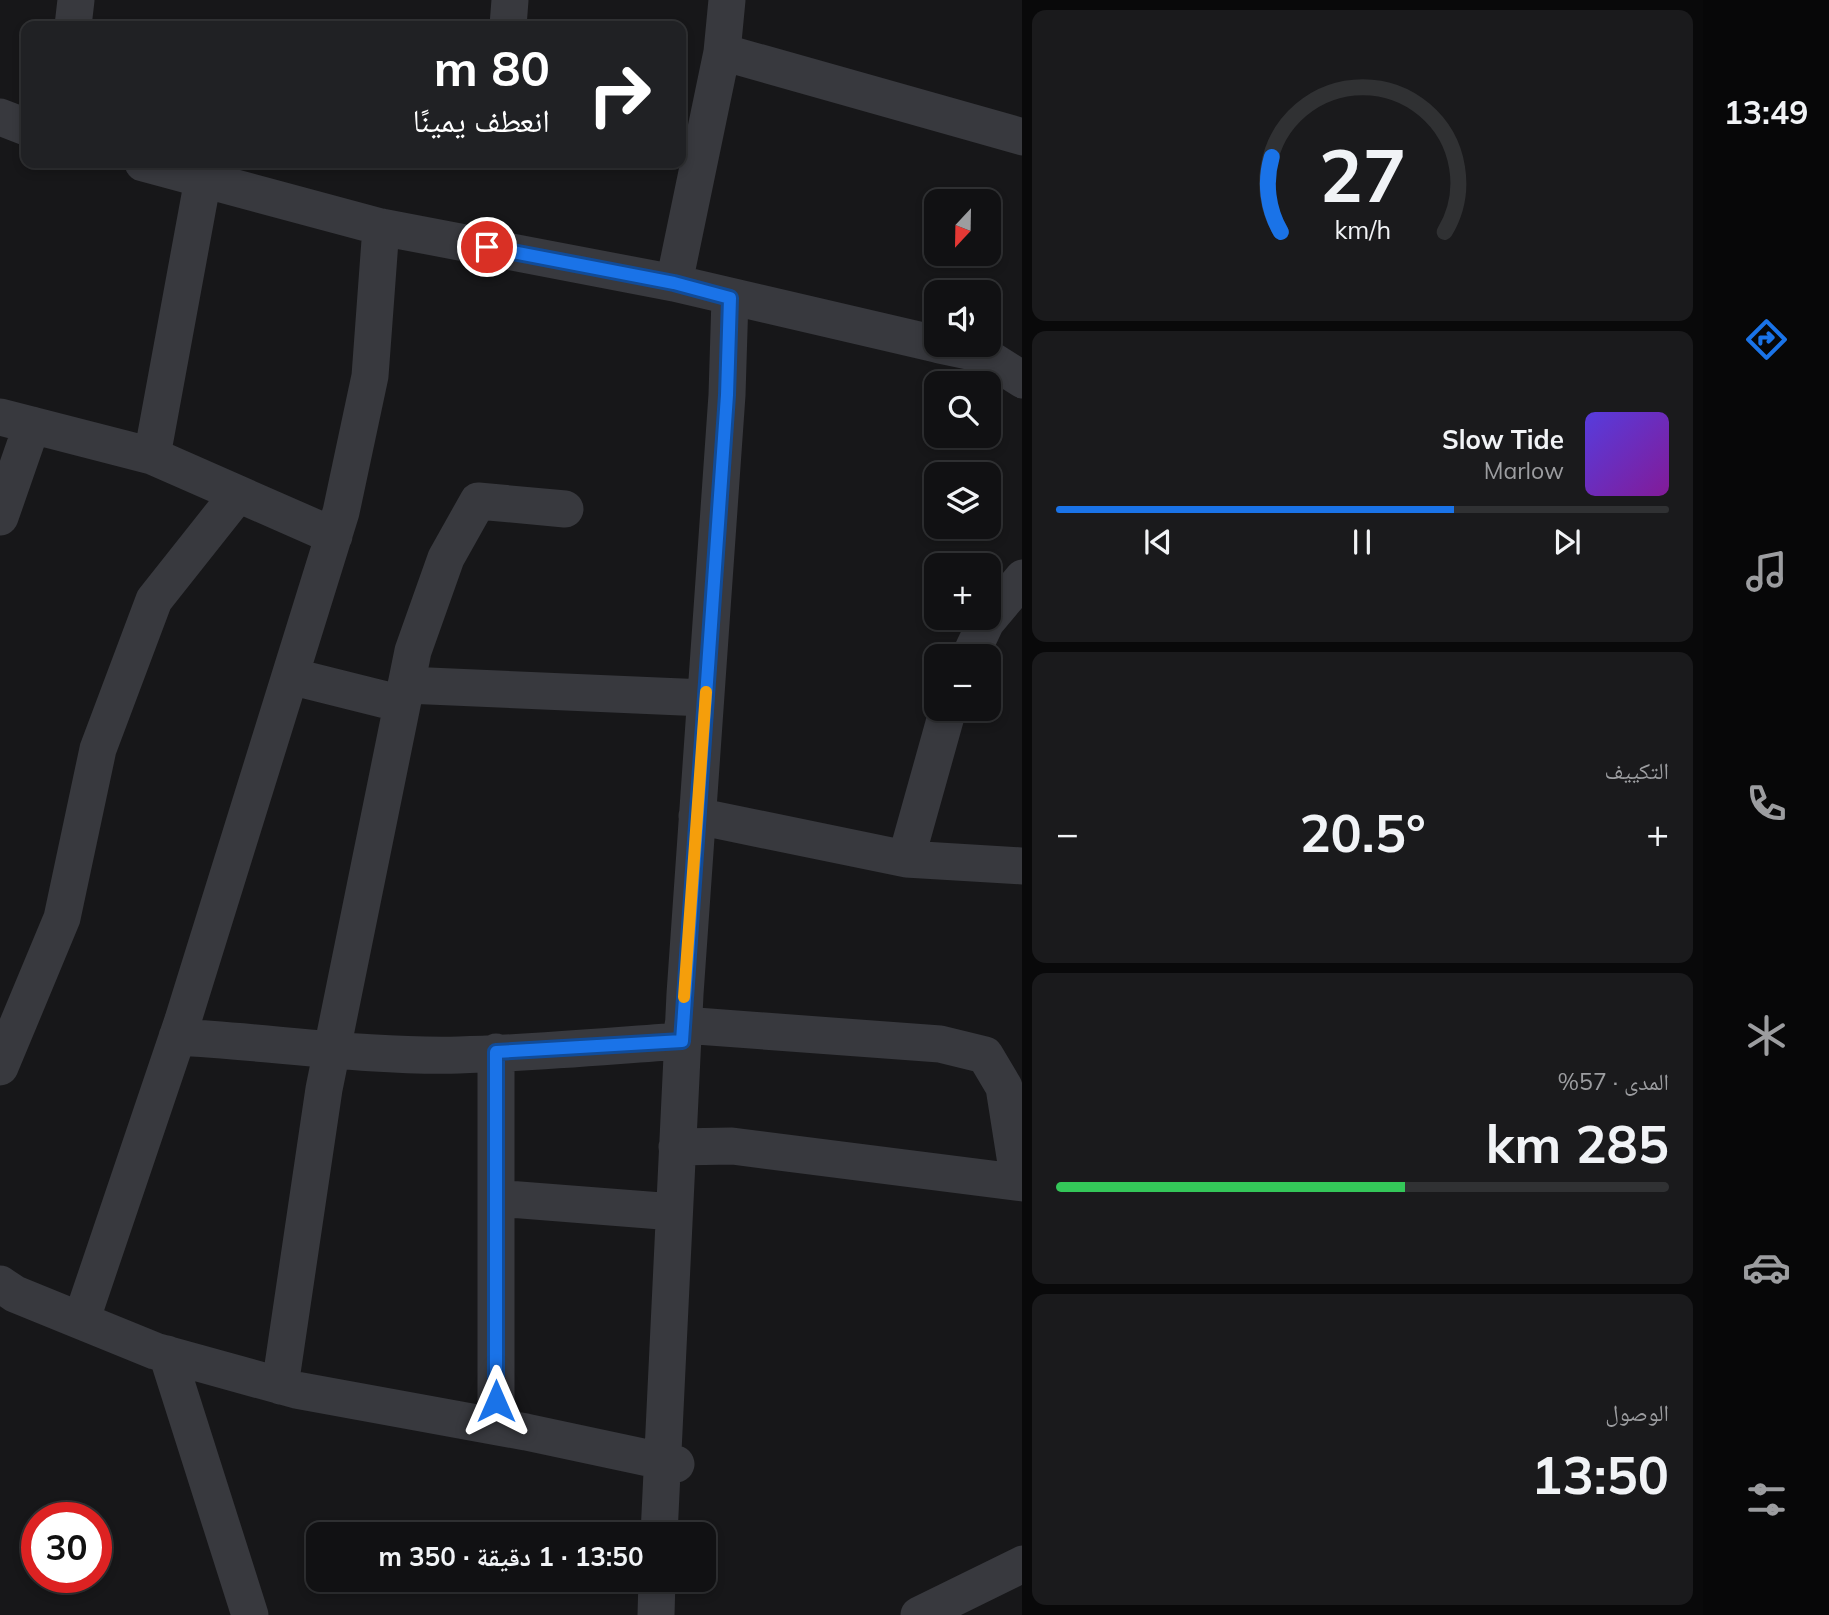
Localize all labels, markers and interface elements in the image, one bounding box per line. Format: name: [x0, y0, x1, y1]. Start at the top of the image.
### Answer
text: 80 m: [434, 37, 550, 98]
icon: right: [574, 49, 665, 140]
text: 13:49: [1724, 92, 1808, 132]
text: انعطف يمينًا: [413, 100, 550, 140]
text: 27: [1319, 129, 1406, 220]
north arrow: [924, 189, 1001, 266]
map controls: [924, 189, 1001, 721]
text: km/h: [1334, 213, 1391, 244]
pin: [457, 217, 517, 277]
icon: arrive: [468, 228, 506, 266]
button: sound: [924, 280, 1001, 357]
icon: directions: [1742, 315, 1791, 364]
button: search: [924, 371, 1001, 448]
text: Slow Tide: [1442, 423, 1564, 456]
text: Marlow: [1484, 456, 1564, 485]
button: layers: [924, 462, 1001, 539]
icon: previous: [1139, 523, 1177, 561]
icon: pause: [1343, 523, 1381, 561]
icon: next: [1548, 523, 1586, 561]
icon: music: [1742, 547, 1791, 596]
button: +: [924, 553, 1001, 630]
button: −: [924, 644, 1001, 721]
text: التكييف: [1604, 756, 1669, 785]
icon: phone: [1742, 779, 1791, 828]
text: 20.5°: [1299, 800, 1426, 865]
text: −: [1056, 809, 1079, 857]
text: +: [1646, 809, 1669, 857]
icon: climate: [1742, 1011, 1791, 1060]
text: المدى · 57%: [1558, 1067, 1669, 1096]
text: 285 km: [1486, 1111, 1669, 1176]
icon: car: [1742, 1243, 1791, 1292]
position arrow: [459, 1364, 533, 1438]
text: الوصول: [1605, 1398, 1669, 1427]
text: 13:50: [1531, 1442, 1669, 1507]
icon: filters: [1742, 1475, 1791, 1524]
speed limit sign: 30: [21, 1502, 112, 1593]
text: 13:50 · 1 دقيقة · 350 m: [378, 1540, 644, 1573]

